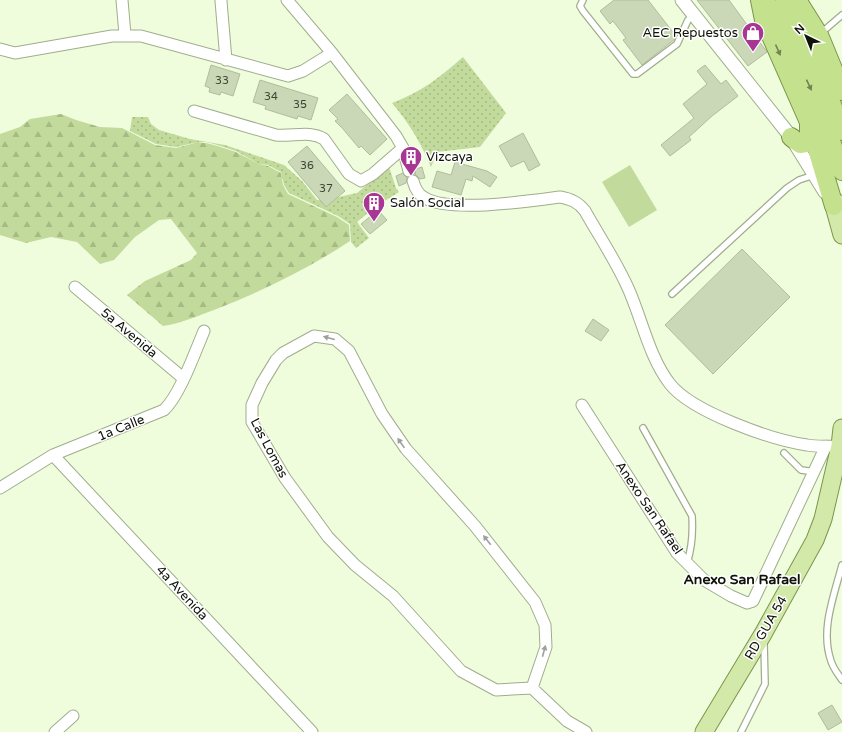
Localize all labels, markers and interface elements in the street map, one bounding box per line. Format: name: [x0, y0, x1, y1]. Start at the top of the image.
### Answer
north arrow: [786, 16, 826, 56]
shop icon: AEC Repuestos: [740, 20, 766, 53]
text: N: [792, 21, 807, 37]
place label: AEC Repuestos: [642, 25, 738, 41]
one-way arrow: [775, 44, 781, 55]
house number: 33: [215, 74, 229, 87]
one-way arrow: [806, 80, 812, 91]
house number: 34: [264, 90, 278, 103]
house number: 35: [293, 98, 307, 111]
building icon: Vizcaya: [398, 144, 424, 177]
place label: Vizcaya: [426, 149, 473, 165]
house number: 36: [300, 159, 314, 172]
house number: 37: [319, 182, 333, 195]
building icon: Salón Social: [361, 190, 387, 223]
place label: Salón Social: [390, 195, 464, 211]
street label: 5a Avenida: [97, 305, 161, 361]
one-way arrow: [323, 335, 335, 341]
street label: 1a Calle: [95, 411, 147, 445]
street label: Las Lomas: [247, 415, 291, 481]
one-way arrow: [397, 437, 405, 448]
street label: Anexo San Rafael: [612, 458, 686, 558]
one-way arrow: [483, 535, 491, 546]
street label: 4a Avenida: [153, 562, 211, 624]
district label: Anexo San Rafael: [684, 571, 800, 588]
street label: RD GUA 54: [741, 593, 791, 663]
one-way arrow: [541, 645, 547, 657]

